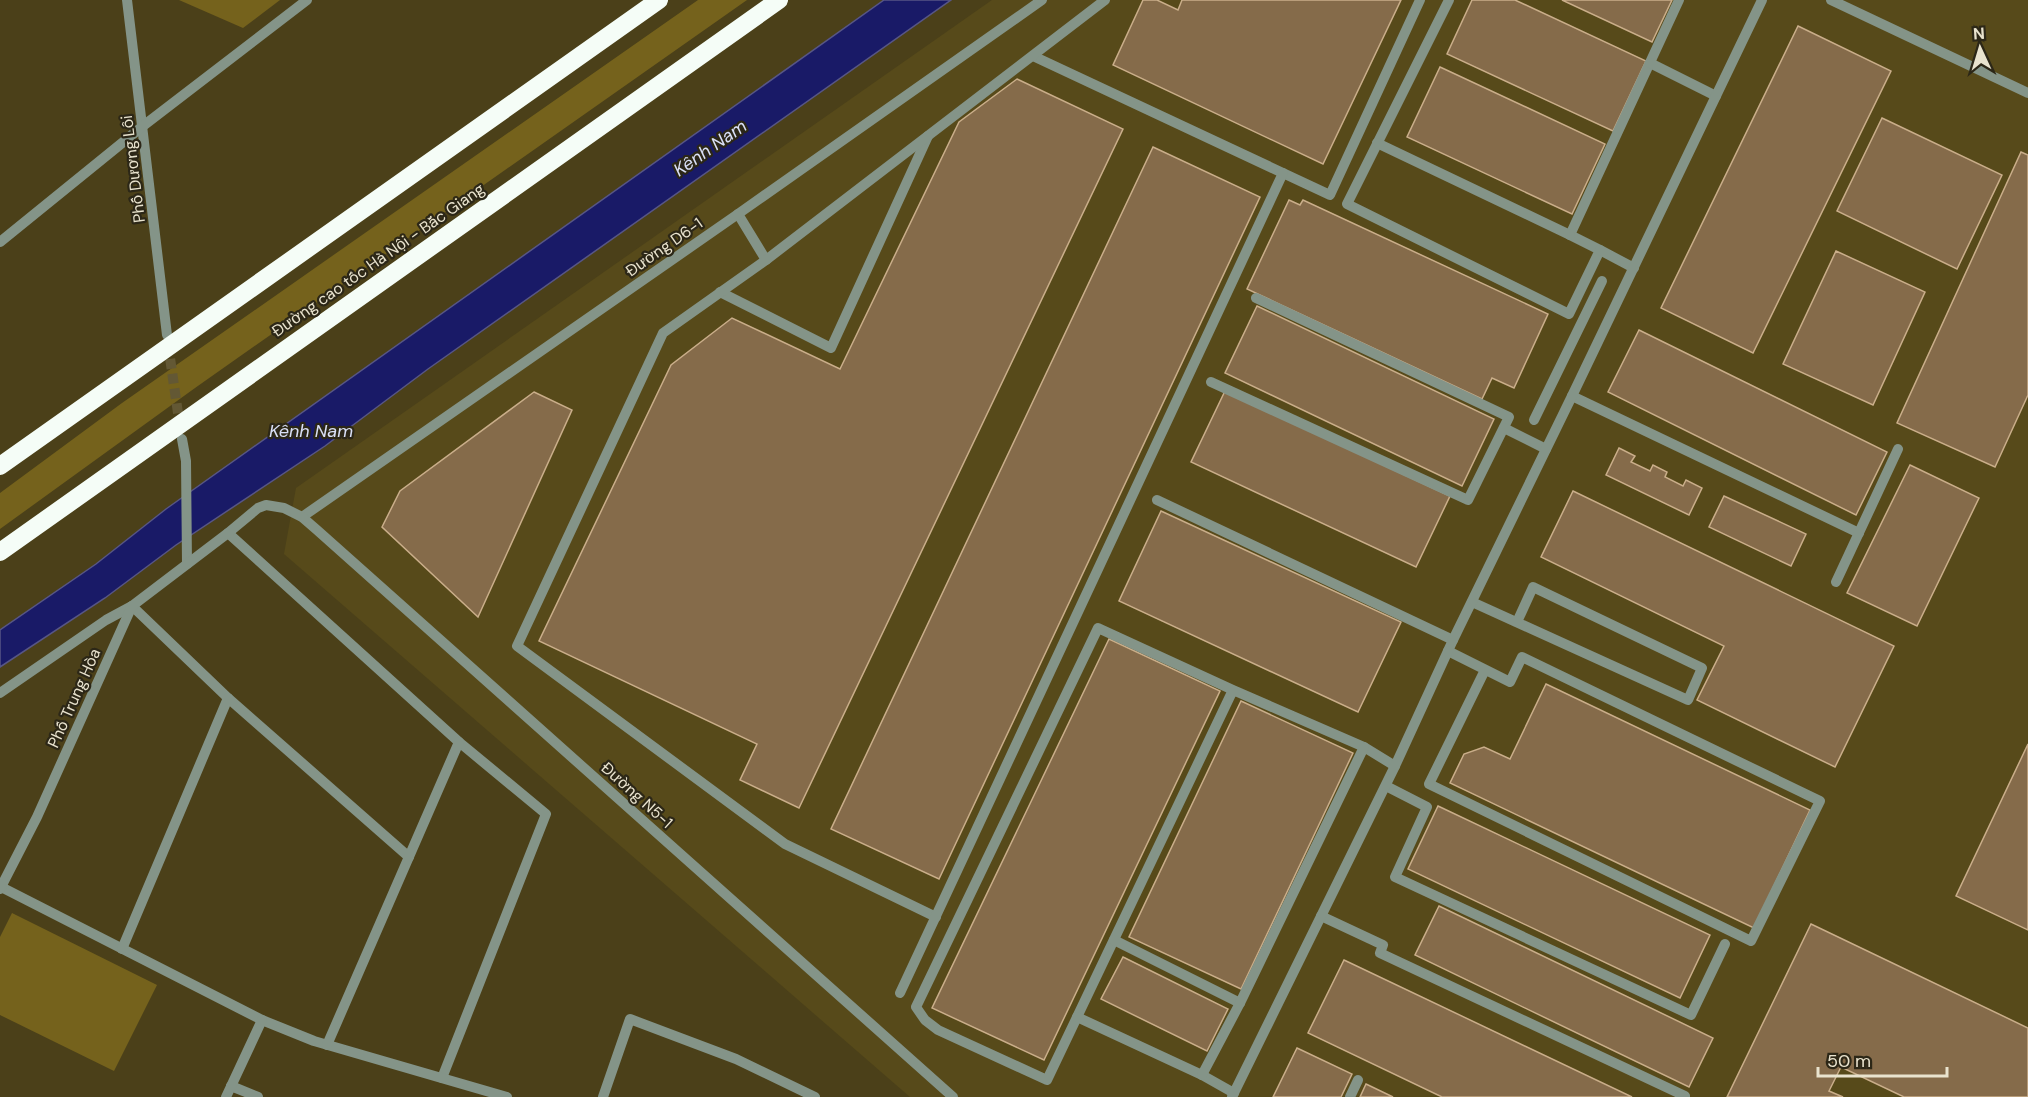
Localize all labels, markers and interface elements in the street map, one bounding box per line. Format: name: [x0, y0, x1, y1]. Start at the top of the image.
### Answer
north arrow: [1950, 18, 2010, 78]
text: N: [1972, 23, 1986, 44]
street label: Phố Dương Lôi: [116, 114, 150, 224]
water label: Kênh Nam: [669, 114, 751, 182]
street label: Đường cao tốc Hà Nội - Bắc Giang: [268, 178, 488, 342]
street label: Đường D6-1: [621, 213, 707, 281]
water label: Kênh Nam: [269, 419, 353, 443]
street label: Phố Trung Hòa: [43, 645, 105, 751]
street label: Đường N5-1: [597, 757, 677, 833]
scale bar: [1818, 1040, 1947, 1078]
text: 50 m: [1827, 1049, 1871, 1073]

